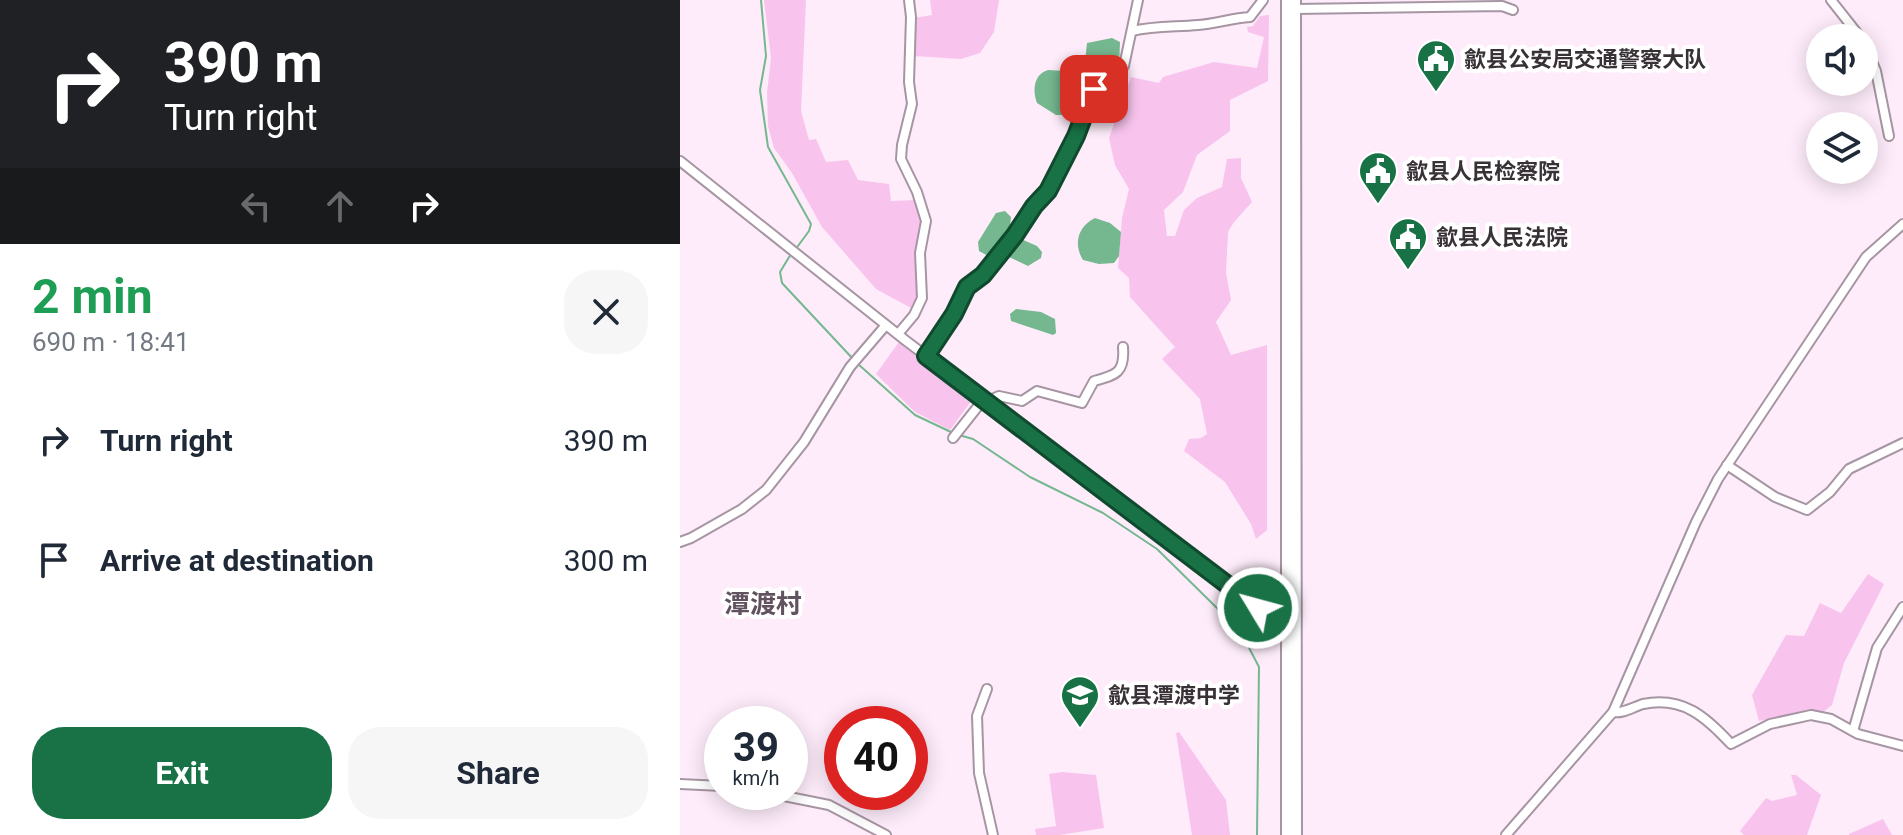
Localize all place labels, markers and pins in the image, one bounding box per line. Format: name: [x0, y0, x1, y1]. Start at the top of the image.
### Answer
public building icon: 歙县公安局交通警察大队: [1415, 38, 1457, 93]
place label: 歙县公安局交通警察大队: [1464, 47, 1706, 72]
pin: [1060, 55, 1128, 123]
public building icon: 歙县人民检察院: [1357, 150, 1399, 205]
place label: 歙县人民检察院: [1406, 159, 1560, 184]
public building icon: 歙县人民法院: [1387, 216, 1429, 271]
place label: 歙县人民法院: [1436, 225, 1568, 250]
school or university icon: 歙县潭渡中学: [1059, 674, 1101, 729]
place label: 歙县潭渡中学: [1108, 683, 1240, 708]

